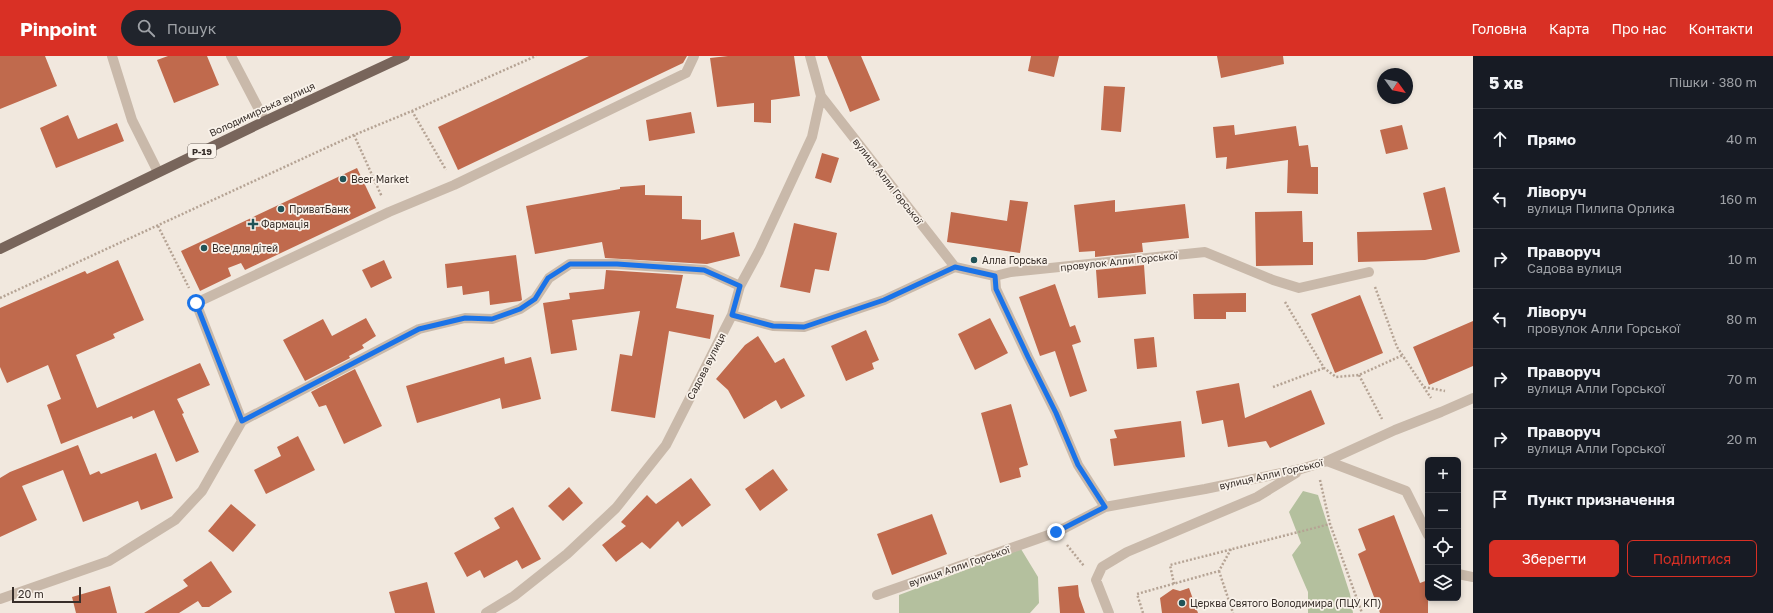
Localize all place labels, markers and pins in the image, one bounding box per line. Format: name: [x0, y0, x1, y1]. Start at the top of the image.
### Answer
place label: Beer Market: [351, 173, 409, 185]
marker: Beer Market: [338, 174, 348, 184]
place label: ПриватБанк: [289, 203, 349, 215]
marker: ПриватБанк: [276, 204, 286, 214]
place label: Фармація: [261, 218, 309, 230]
marker: Фармація: [248, 219, 258, 229]
place label: Все для дітей: [212, 242, 278, 254]
marker: Все для дітей: [199, 243, 209, 253]
place label: Алла Горська: [982, 254, 1047, 266]
marker: Алла Горська: [969, 255, 979, 265]
place label: Церква Святого Володимира (ПЦУ КП): [1190, 597, 1381, 609]
marker: Церква Святого Володимира (ПЦУ КП): [1177, 598, 1187, 608]

